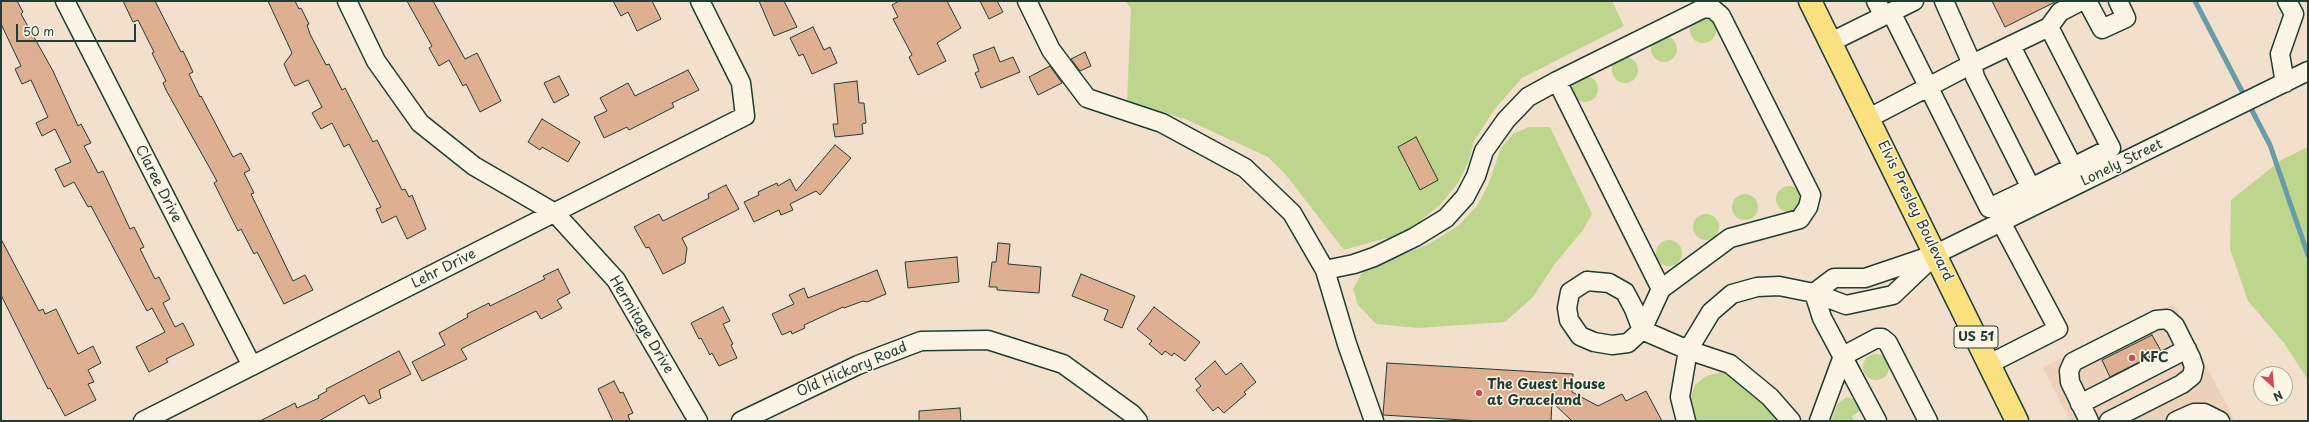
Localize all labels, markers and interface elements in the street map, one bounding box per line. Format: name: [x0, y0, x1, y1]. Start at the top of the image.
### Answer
scale bar: [18, 16, 138, 42]
text: 50 m: [23, 22, 54, 40]
street label: Lonely Street: [2078, 136, 2166, 190]
street label: Elvis Presley Boulevard: [1874, 138, 1956, 284]
street label: Claree Drive: [131, 142, 185, 226]
street label: Lehr Drive: [409, 246, 479, 292]
street label: Hermitage Drive: [605, 273, 677, 377]
road number: US 51: [1954, 326, 1998, 348]
street label: Old Hickory Road: [794, 339, 910, 401]
place label: KFC: [2140, 350, 2169, 366]
marker: KFC: [2127, 353, 2137, 363]
north arrow: [2253, 366, 2293, 406]
place label: The Guest House at Graceland: [1487, 377, 1605, 410]
text: N: [2270, 387, 2286, 406]
marker: The Guest House at Graceland: [1474, 388, 1484, 398]

